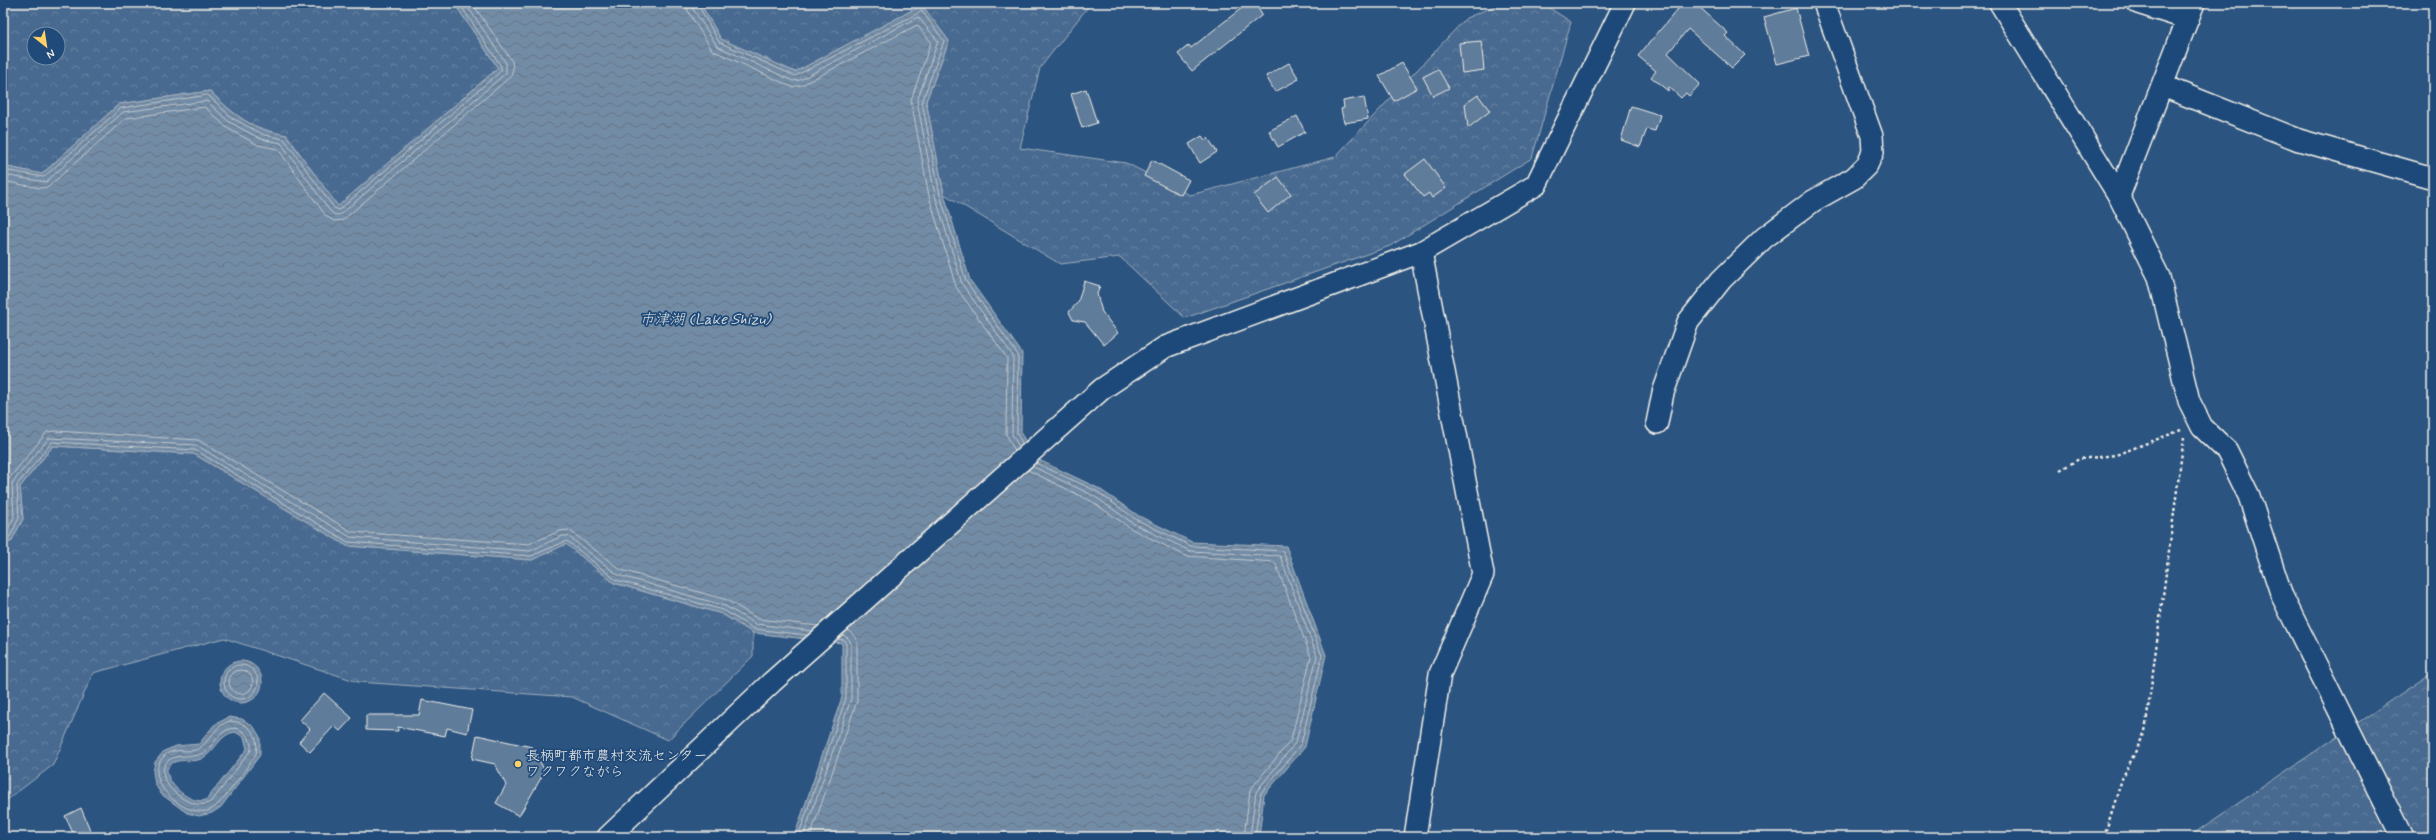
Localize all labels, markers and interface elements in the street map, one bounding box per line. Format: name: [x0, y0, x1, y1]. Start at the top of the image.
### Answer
north arrow: [26, 26, 66, 66]
text: N: [44, 46, 57, 62]
water label: 市津湖 (Lake Shizu): [639, 310, 772, 330]
place label: 長柄町都市農村交流センター ワクワクながら: [526, 747, 707, 781]
marker: 長柄町都市農村交流センター ワクワクながら: [513, 759, 523, 769]

